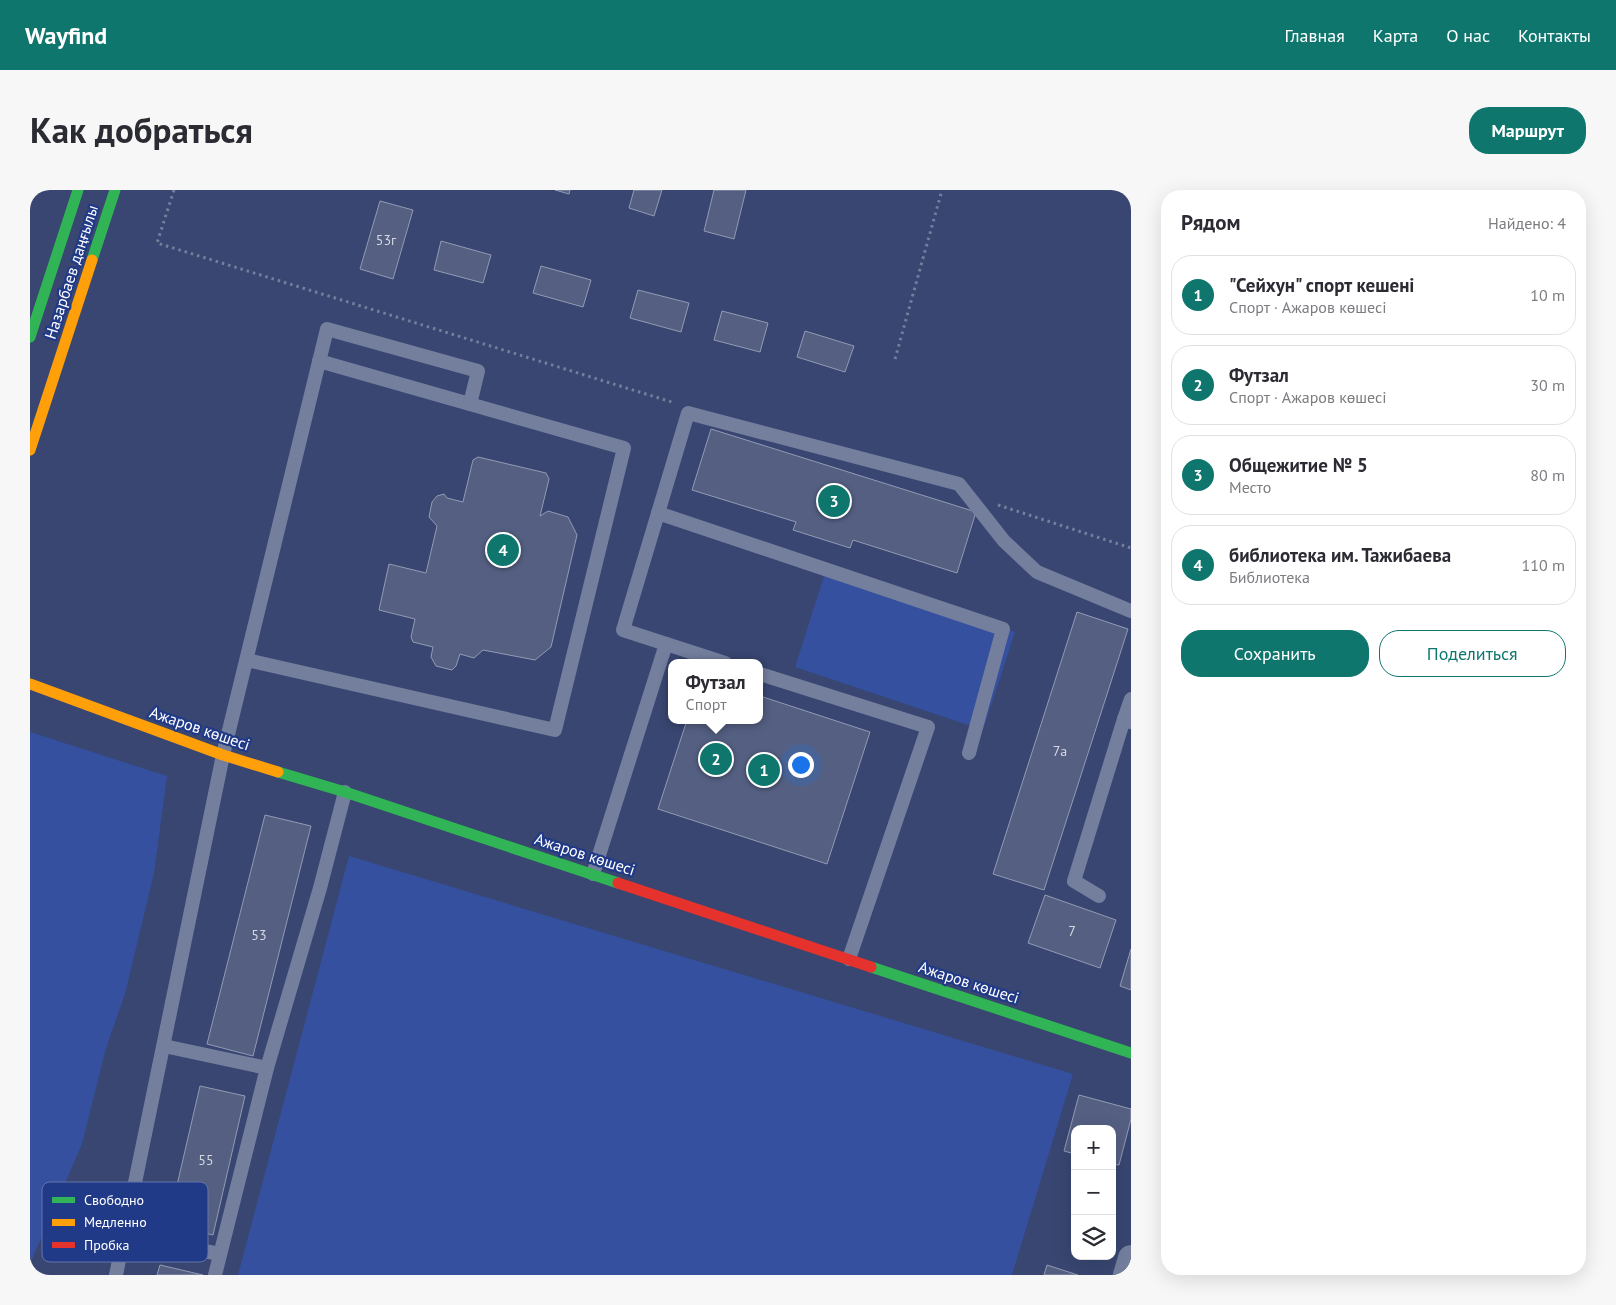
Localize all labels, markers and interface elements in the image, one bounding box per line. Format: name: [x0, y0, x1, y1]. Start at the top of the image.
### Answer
text: Wayfind: [25, 20, 107, 51]
text: Главная: [1284, 24, 1345, 47]
text: Карта: [1373, 24, 1418, 47]
text: О нас: [1446, 24, 1490, 47]
text: Контакты: [1518, 24, 1591, 47]
text: Как добраться: [30, 107, 253, 153]
button: Маршрут: [1469, 107, 1586, 154]
street label: Назарбаев даңғылы: [40, 202, 102, 342]
text: Рядом: [1181, 209, 1240, 236]
text: Найдено: 4: [1488, 213, 1566, 233]
house number: 53г: [376, 231, 397, 249]
text: "Сейхун" спорт кешені: [1229, 273, 1414, 297]
text: 1: [1193, 285, 1203, 305]
text: 10 m: [1530, 285, 1565, 305]
text: Спорт · Ажаров көшесі: [1229, 297, 1386, 317]
text: Футзал: [1229, 363, 1289, 387]
text: 2: [1193, 375, 1203, 395]
text: 30 m: [1530, 375, 1565, 395]
text: Спорт · Ажаров көшесі: [1229, 387, 1386, 407]
text: Общежитие № 5: [1229, 453, 1368, 477]
text: 3: [1193, 465, 1203, 485]
text: 80 m: [1530, 465, 1565, 485]
text: Место: [1229, 477, 1271, 497]
pin: 3: [818, 482, 850, 520]
pin: 4: [487, 531, 519, 569]
text: библиотека им. Тажибаева: [1229, 543, 1451, 567]
text: 4: [1193, 555, 1203, 575]
text: 110 m: [1522, 555, 1565, 575]
text: Библиотека: [1229, 567, 1310, 587]
button: Сохранить: [1181, 630, 1369, 677]
button: Поделиться: [1379, 630, 1566, 677]
popup: [668, 659, 763, 724]
text: Футзал: [686, 670, 745, 694]
text: Спорт: [686, 694, 727, 714]
street label: Ажаров көшесі: [147, 702, 253, 754]
pin: 2: [700, 740, 732, 778]
house number: 7а: [1053, 742, 1067, 760]
pin: 1: [748, 751, 780, 789]
your location: [788, 752, 814, 778]
street label: Ажаров көшесі: [532, 828, 638, 880]
house number: 7: [1068, 922, 1076, 940]
house number: 53: [251, 926, 267, 944]
street label: Ажаров көшесі: [916, 956, 1022, 1008]
map controls: [1071, 1125, 1116, 1260]
button: +: [1071, 1125, 1116, 1170]
house number: 55: [198, 1151, 214, 1169]
button: −: [1071, 1170, 1116, 1215]
legend: [42, 1182, 208, 1262]
text: Свободно: [84, 1191, 144, 1209]
text: Медленно: [84, 1213, 147, 1231]
button: layers: [1071, 1215, 1116, 1260]
text: Пробка: [84, 1236, 129, 1254]

